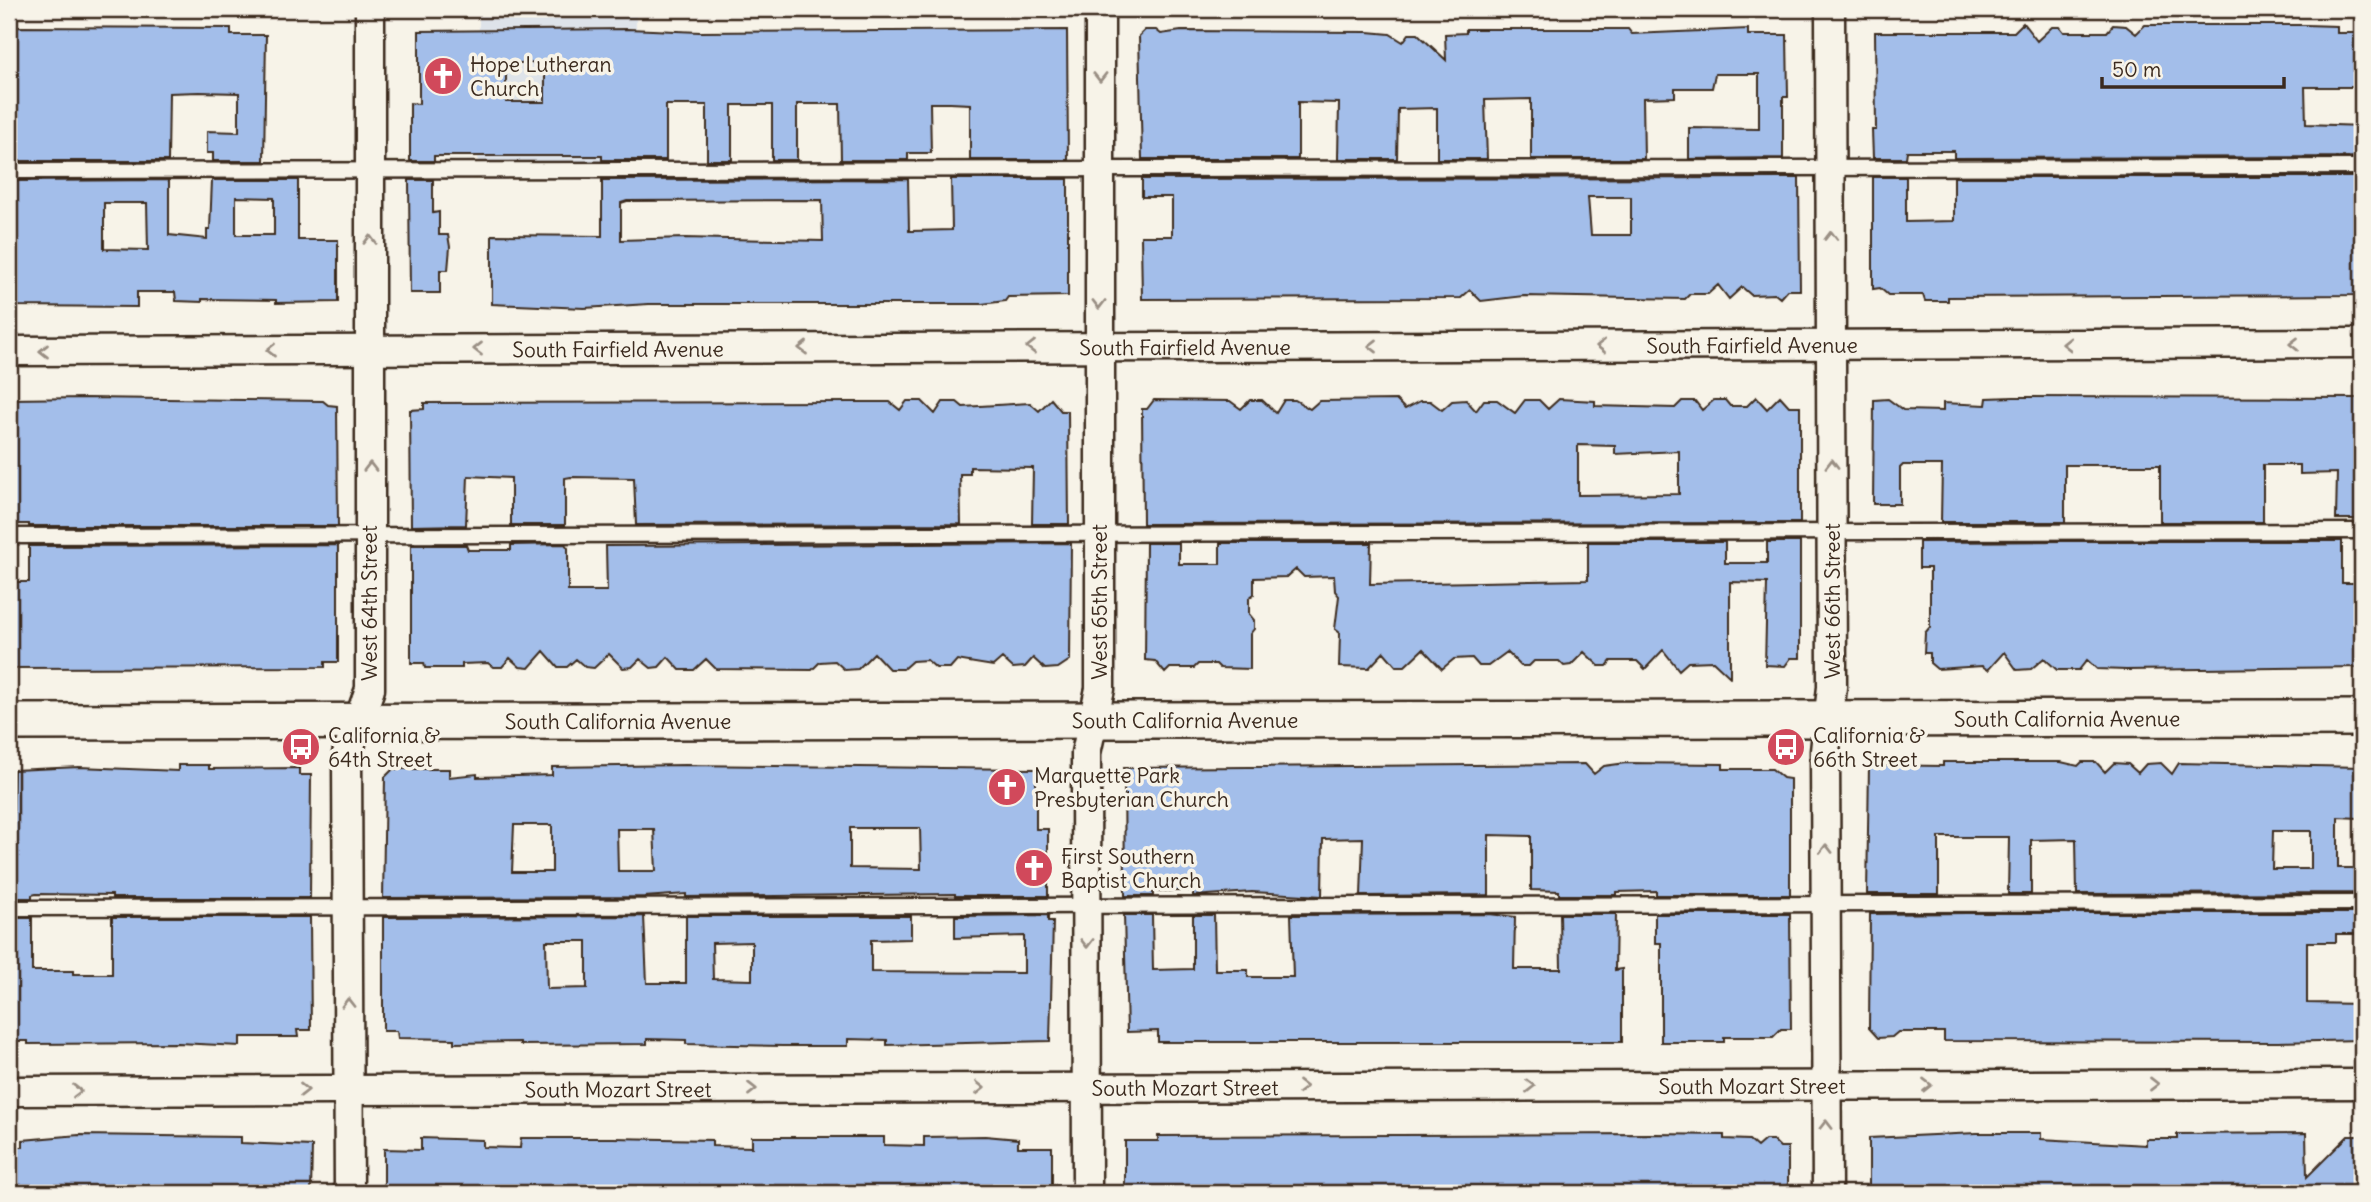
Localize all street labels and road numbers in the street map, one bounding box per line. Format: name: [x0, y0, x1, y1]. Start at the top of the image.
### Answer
street label: South Fairfield Avenue: [1646, 331, 1858, 359]
street label: South Fairfield Avenue: [1079, 333, 1291, 361]
street label: South Fairfield Avenue: [512, 335, 724, 363]
street label: West 66th Street: [1819, 523, 1846, 679]
street label: West 65th Street: [1086, 524, 1113, 680]
street label: West 64th Street: [356, 525, 383, 681]
street label: South California Avenue: [1954, 705, 2180, 732]
street label: South California Avenue: [1072, 706, 1298, 734]
street label: South California Avenue: [505, 707, 731, 735]
street label: South Mozart Street: [1658, 1072, 1846, 1100]
street label: South Mozart Street: [1091, 1074, 1279, 1101]
street label: South Mozart Street: [524, 1075, 712, 1103]

